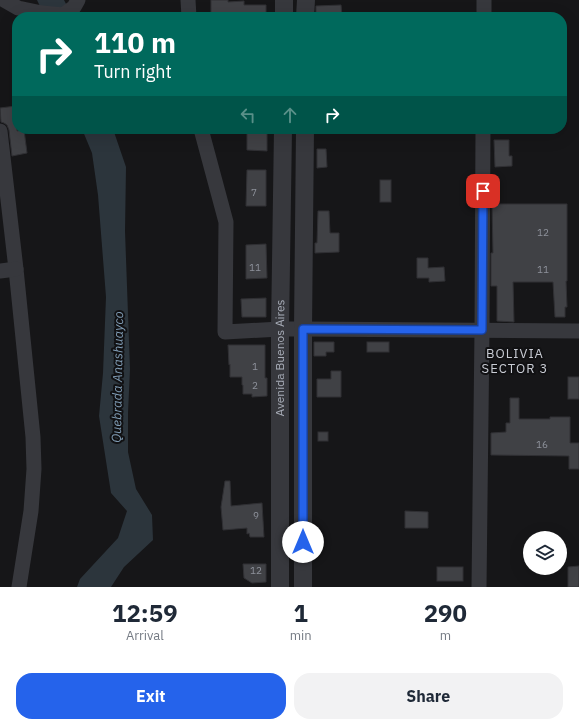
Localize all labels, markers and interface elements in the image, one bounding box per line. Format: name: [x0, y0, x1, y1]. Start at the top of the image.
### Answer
text: 110 m: [94, 24, 176, 61]
icon: right: [28, 28, 80, 80]
text: Turn right: [94, 60, 172, 83]
icon: left: [237, 104, 259, 126]
icon: ahead: [279, 104, 301, 126]
icon: right: [321, 104, 343, 126]
pin: [466, 174, 500, 208]
icon: arrive: [472, 180, 494, 202]
house number: 7: [251, 186, 257, 199]
house number: 12: [537, 226, 549, 239]
house number: 11: [249, 261, 261, 274]
house number: 11: [537, 263, 549, 276]
street label: Avenida Buenos Aires: [272, 299, 287, 417]
water label: Quebrada Anashuayco: [108, 311, 127, 443]
district label: BOLIVIA SECTOR 3: [482, 345, 548, 377]
house number: 1: [252, 360, 258, 373]
house number: 2: [252, 379, 258, 392]
house number: 16: [536, 438, 548, 451]
house number: 9: [253, 509, 259, 522]
position arrow: [282, 521, 324, 563]
map controls: [523, 531, 567, 575]
button: layers: [523, 531, 567, 575]
house number: 12: [250, 564, 262, 577]
text: 12:59: [112, 597, 178, 629]
text: 1: [293, 597, 308, 629]
text: 290: [424, 597, 467, 629]
text: Arrival: [126, 627, 164, 644]
text: min: [290, 627, 312, 644]
text: m: [440, 627, 451, 644]
button: Exit: [16, 673, 286, 719]
button: Share: [294, 673, 563, 719]

